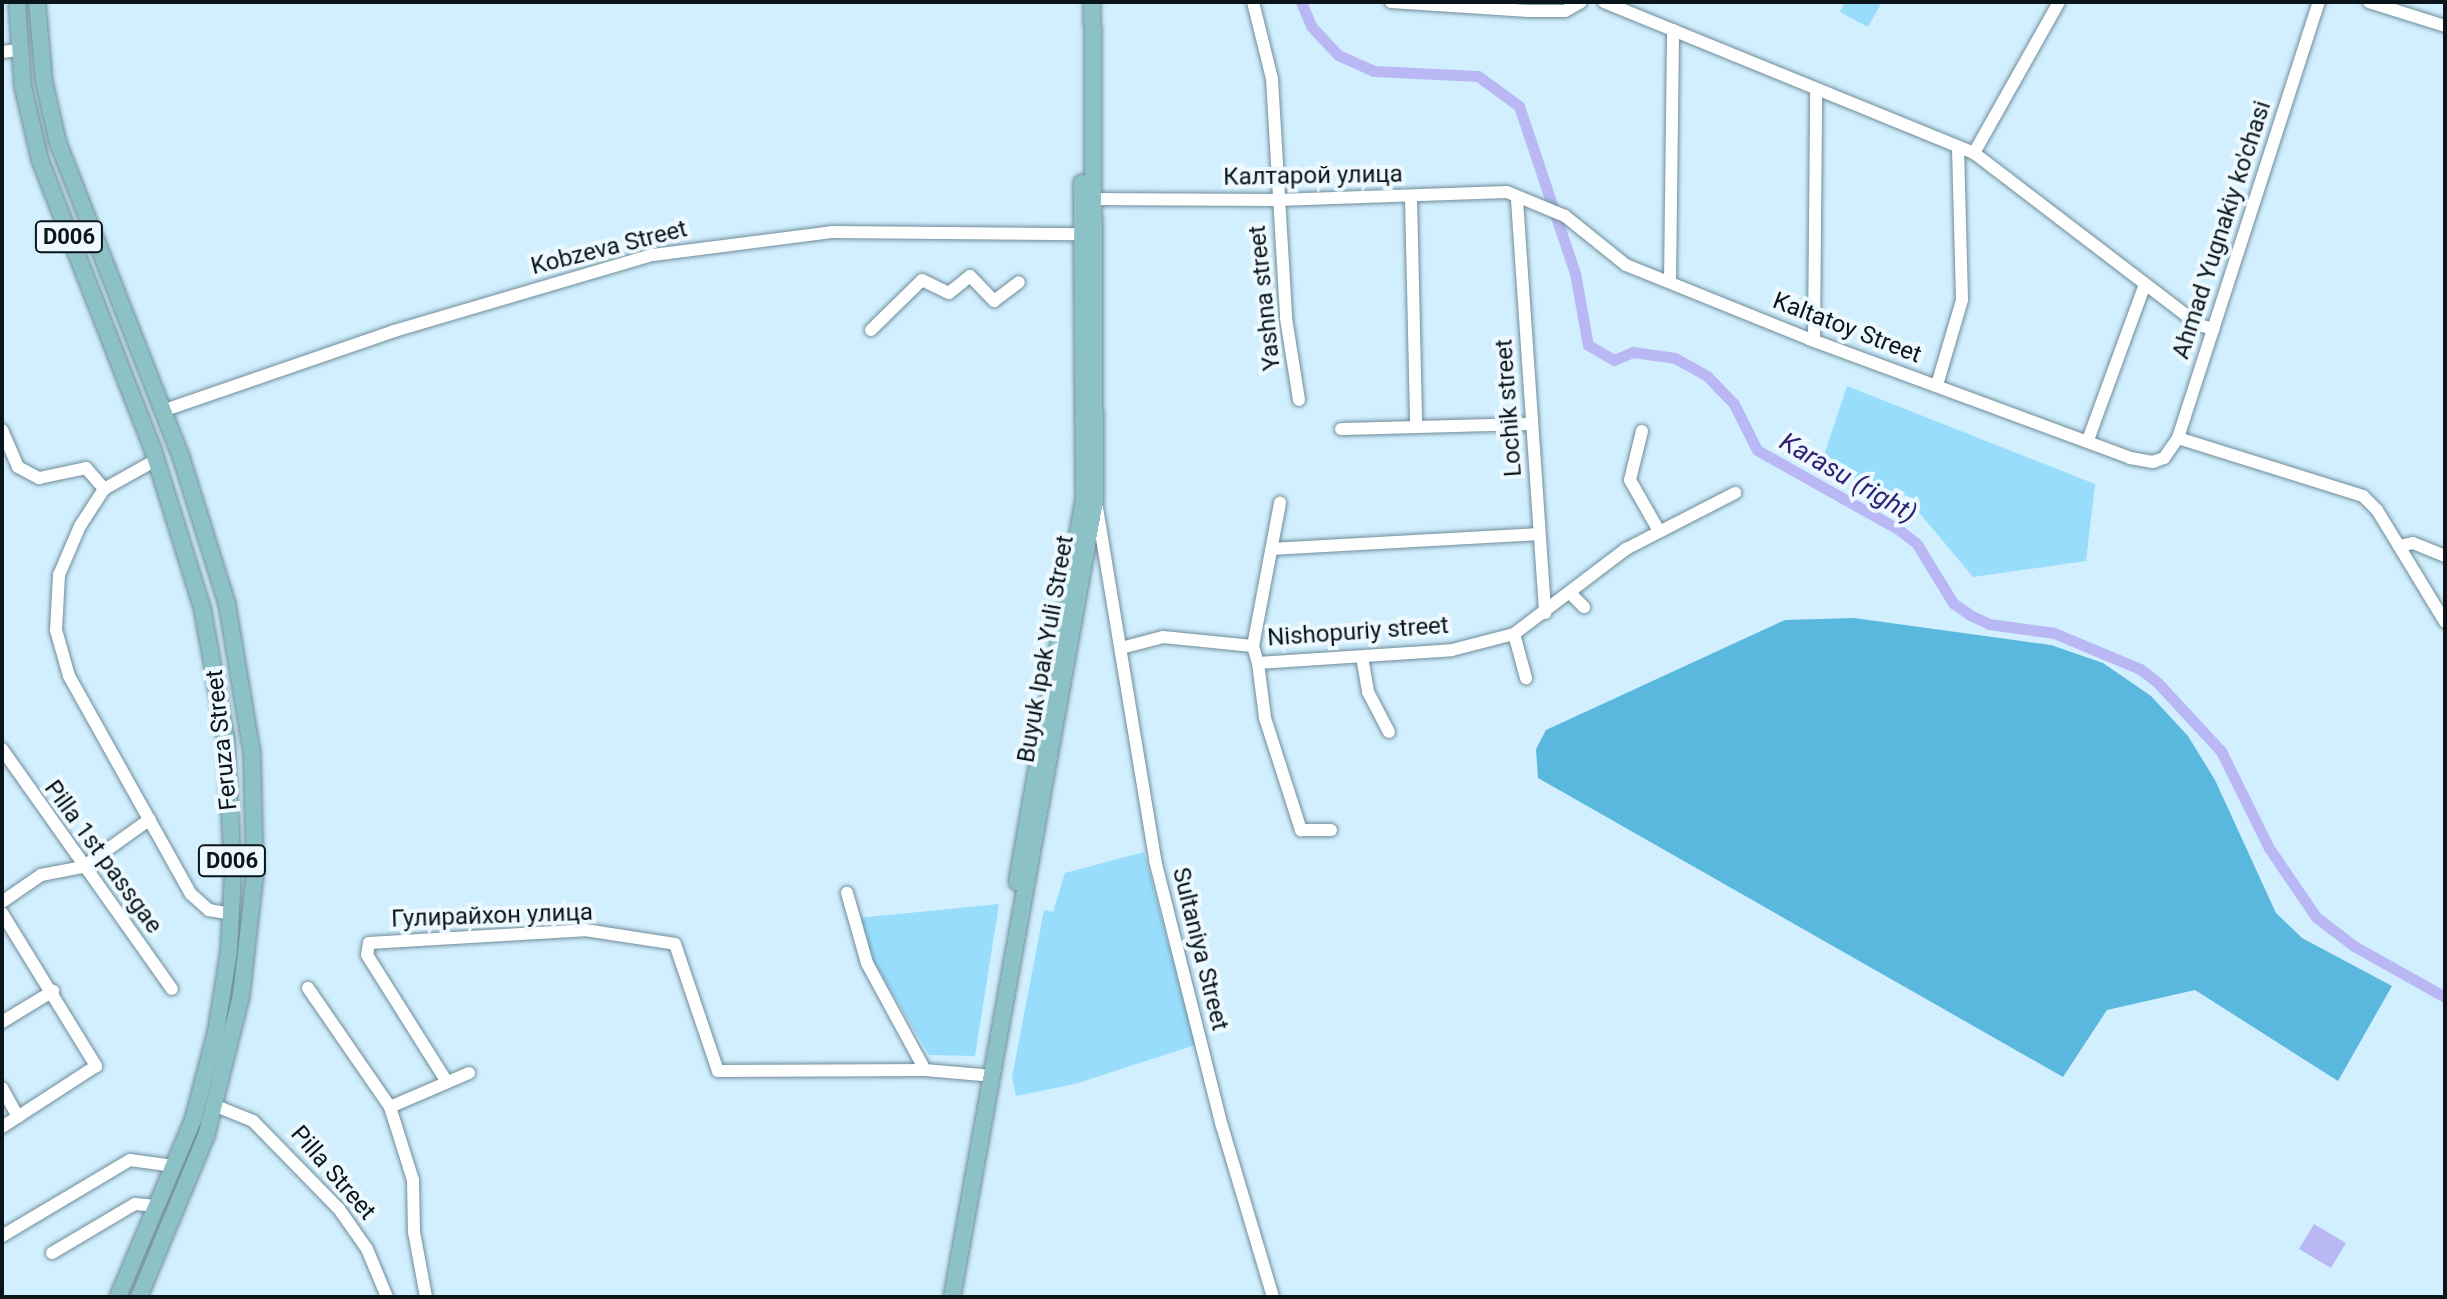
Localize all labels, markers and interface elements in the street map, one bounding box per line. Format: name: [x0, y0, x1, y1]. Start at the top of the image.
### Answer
street label: Ahmad Yugnakiy ko'chasi: [2167, 97, 2277, 363]
street label: Калтарой улица: [1223, 160, 1403, 192]
street label: Kobzeva Street: [528, 215, 690, 281]
road number: D006: [33, 219, 105, 255]
street label: Yashna street: [1243, 224, 1287, 372]
street label: Kaltatoy Street: [1769, 286, 1925, 370]
street label: Lochik street: [1490, 338, 1528, 478]
water label: Karasu (right): [1774, 426, 1922, 530]
street label: Buyuk Ipak Yuli Street: [1012, 533, 1080, 765]
street label: Nishopuriy street: [1266, 611, 1450, 653]
street label: Feruza Street: [200, 668, 244, 812]
street label: Pilla 1st passgae: [38, 775, 168, 939]
road number: D006: [196, 843, 268, 879]
street label: Sultаniya Street: [1166, 865, 1234, 1033]
street label: Гулирайхон улица: [391, 898, 593, 934]
street label: Pilla Street: [284, 1120, 382, 1226]

